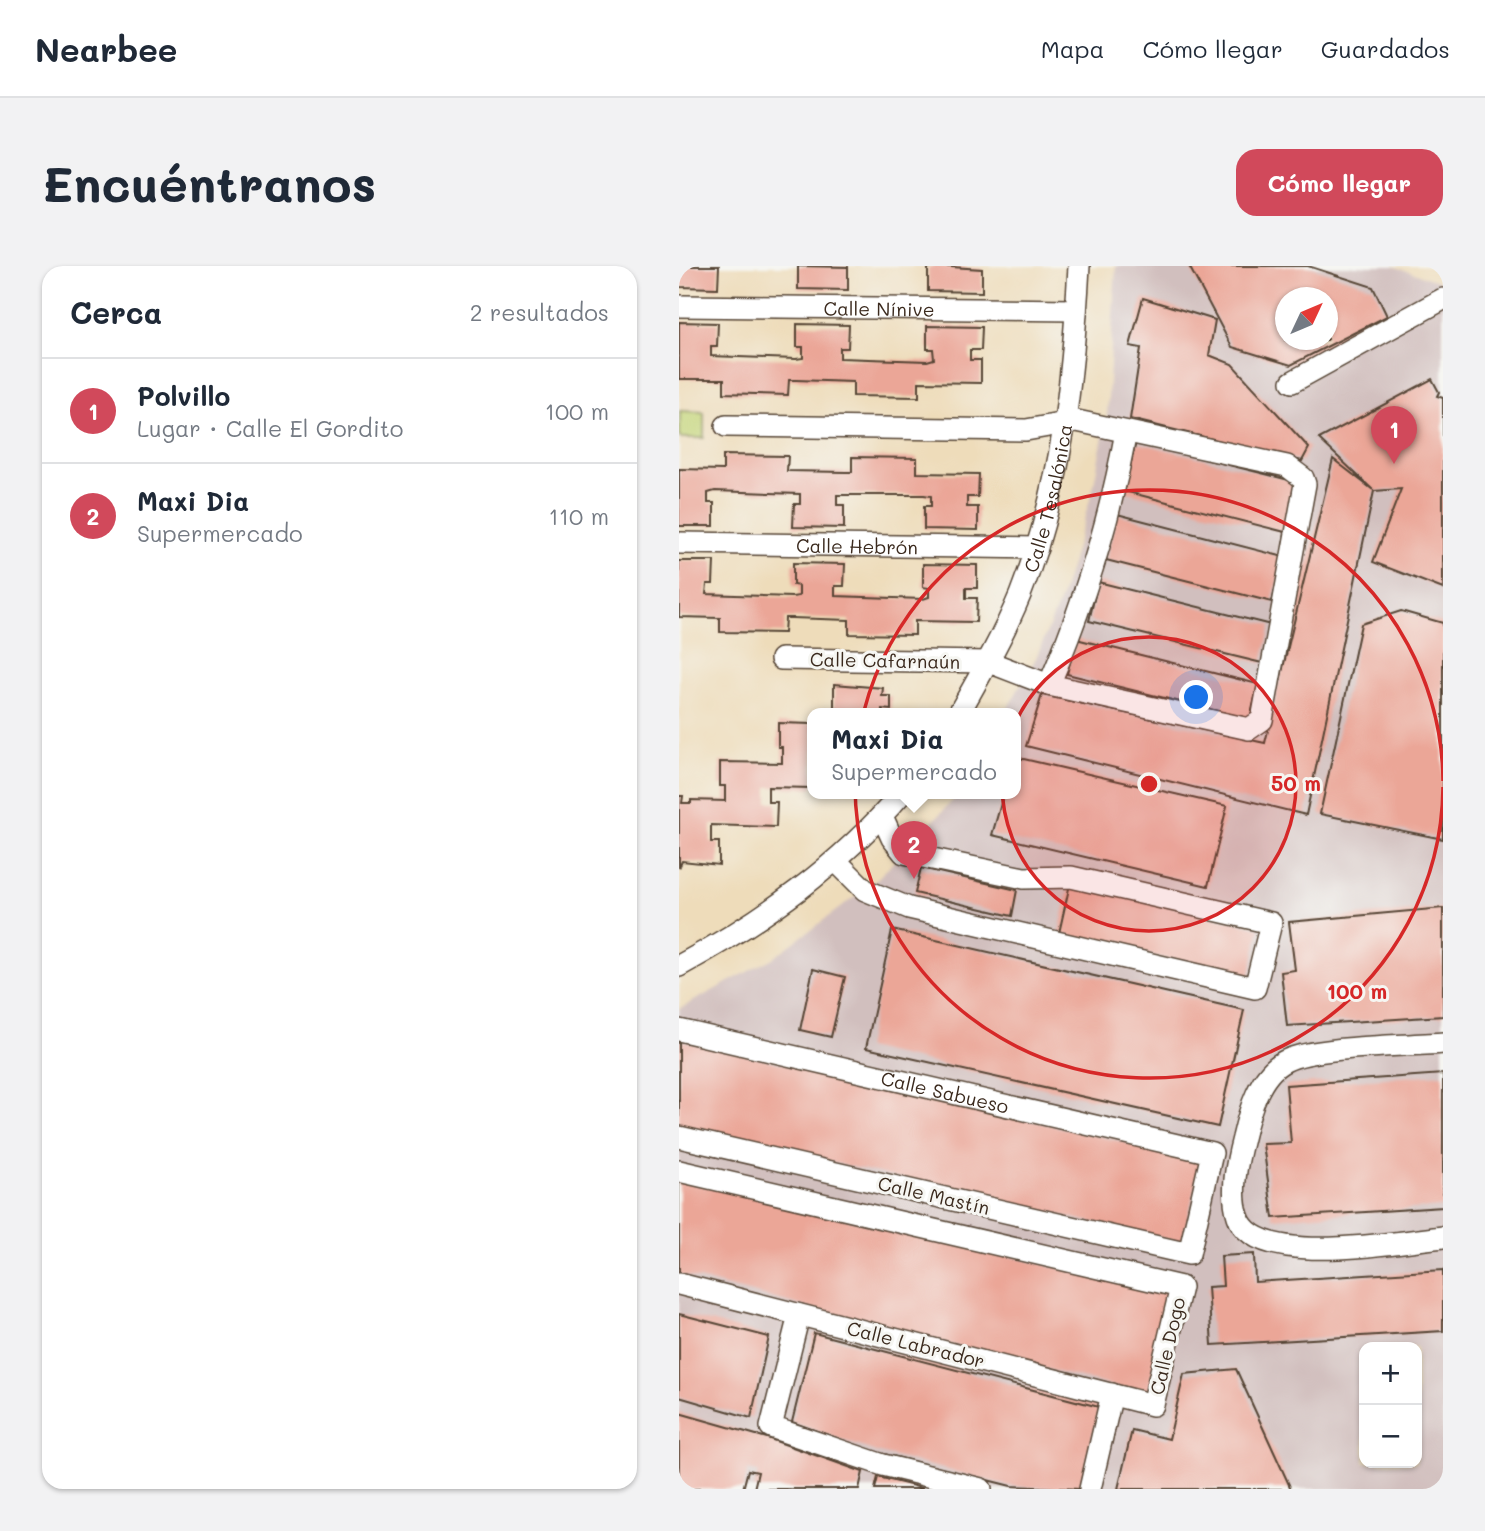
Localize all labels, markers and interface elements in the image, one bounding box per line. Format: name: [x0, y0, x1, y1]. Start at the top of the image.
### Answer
text: Nearbee: [35, 27, 178, 70]
text: Mapa: [1041, 33, 1105, 64]
text: Cómo llegar: [1143, 33, 1283, 64]
text: Guardados: [1321, 33, 1450, 64]
button: Cómo llegar: [1236, 149, 1443, 216]
text: Encuéntranos: [42, 151, 376, 214]
north arrow: [1275, 287, 1338, 350]
text: Cerca: [70, 292, 162, 332]
street label: Calle Nínive: [823, 295, 935, 321]
text: 2 resultados: [470, 297, 609, 327]
text: Polvillo: [137, 379, 230, 413]
text: 1: [88, 396, 98, 426]
text: 100 m: [545, 396, 609, 426]
pin: 1: [1371, 406, 1417, 464]
text: Lugar · Calle El Gordito: [137, 413, 403, 443]
street label: Calle Tesalónica: [1017, 422, 1077, 575]
text: Maxi Dia: [137, 484, 249, 518]
text: 2: [87, 501, 99, 531]
text: 110 m: [549, 501, 609, 531]
text: Supermercado: [137, 518, 303, 548]
street label: Calle Hebrón: [796, 532, 918, 559]
street label: Calle Cafarnaún: [810, 646, 960, 674]
your location: [1179, 680, 1213, 714]
popup: [807, 708, 1021, 799]
text: Maxi Dia: [831, 722, 943, 756]
text: Supermercado: [831, 756, 997, 786]
text: 50 m: [1271, 769, 1321, 796]
centre of rings: [1137, 772, 1161, 796]
pin: 2: [891, 821, 937, 879]
text: 100 m: [1327, 977, 1387, 1004]
street label: Calle Sabueso: [879, 1065, 1011, 1118]
street label: Calle Mastín: [876, 1170, 992, 1220]
street label: Calle Dogo: [1144, 1295, 1190, 1397]
street label: Calle Labrador: [845, 1315, 987, 1373]
map controls: [1359, 1342, 1422, 1468]
button: +: [1359, 1342, 1422, 1405]
button: −: [1359, 1405, 1422, 1468]

